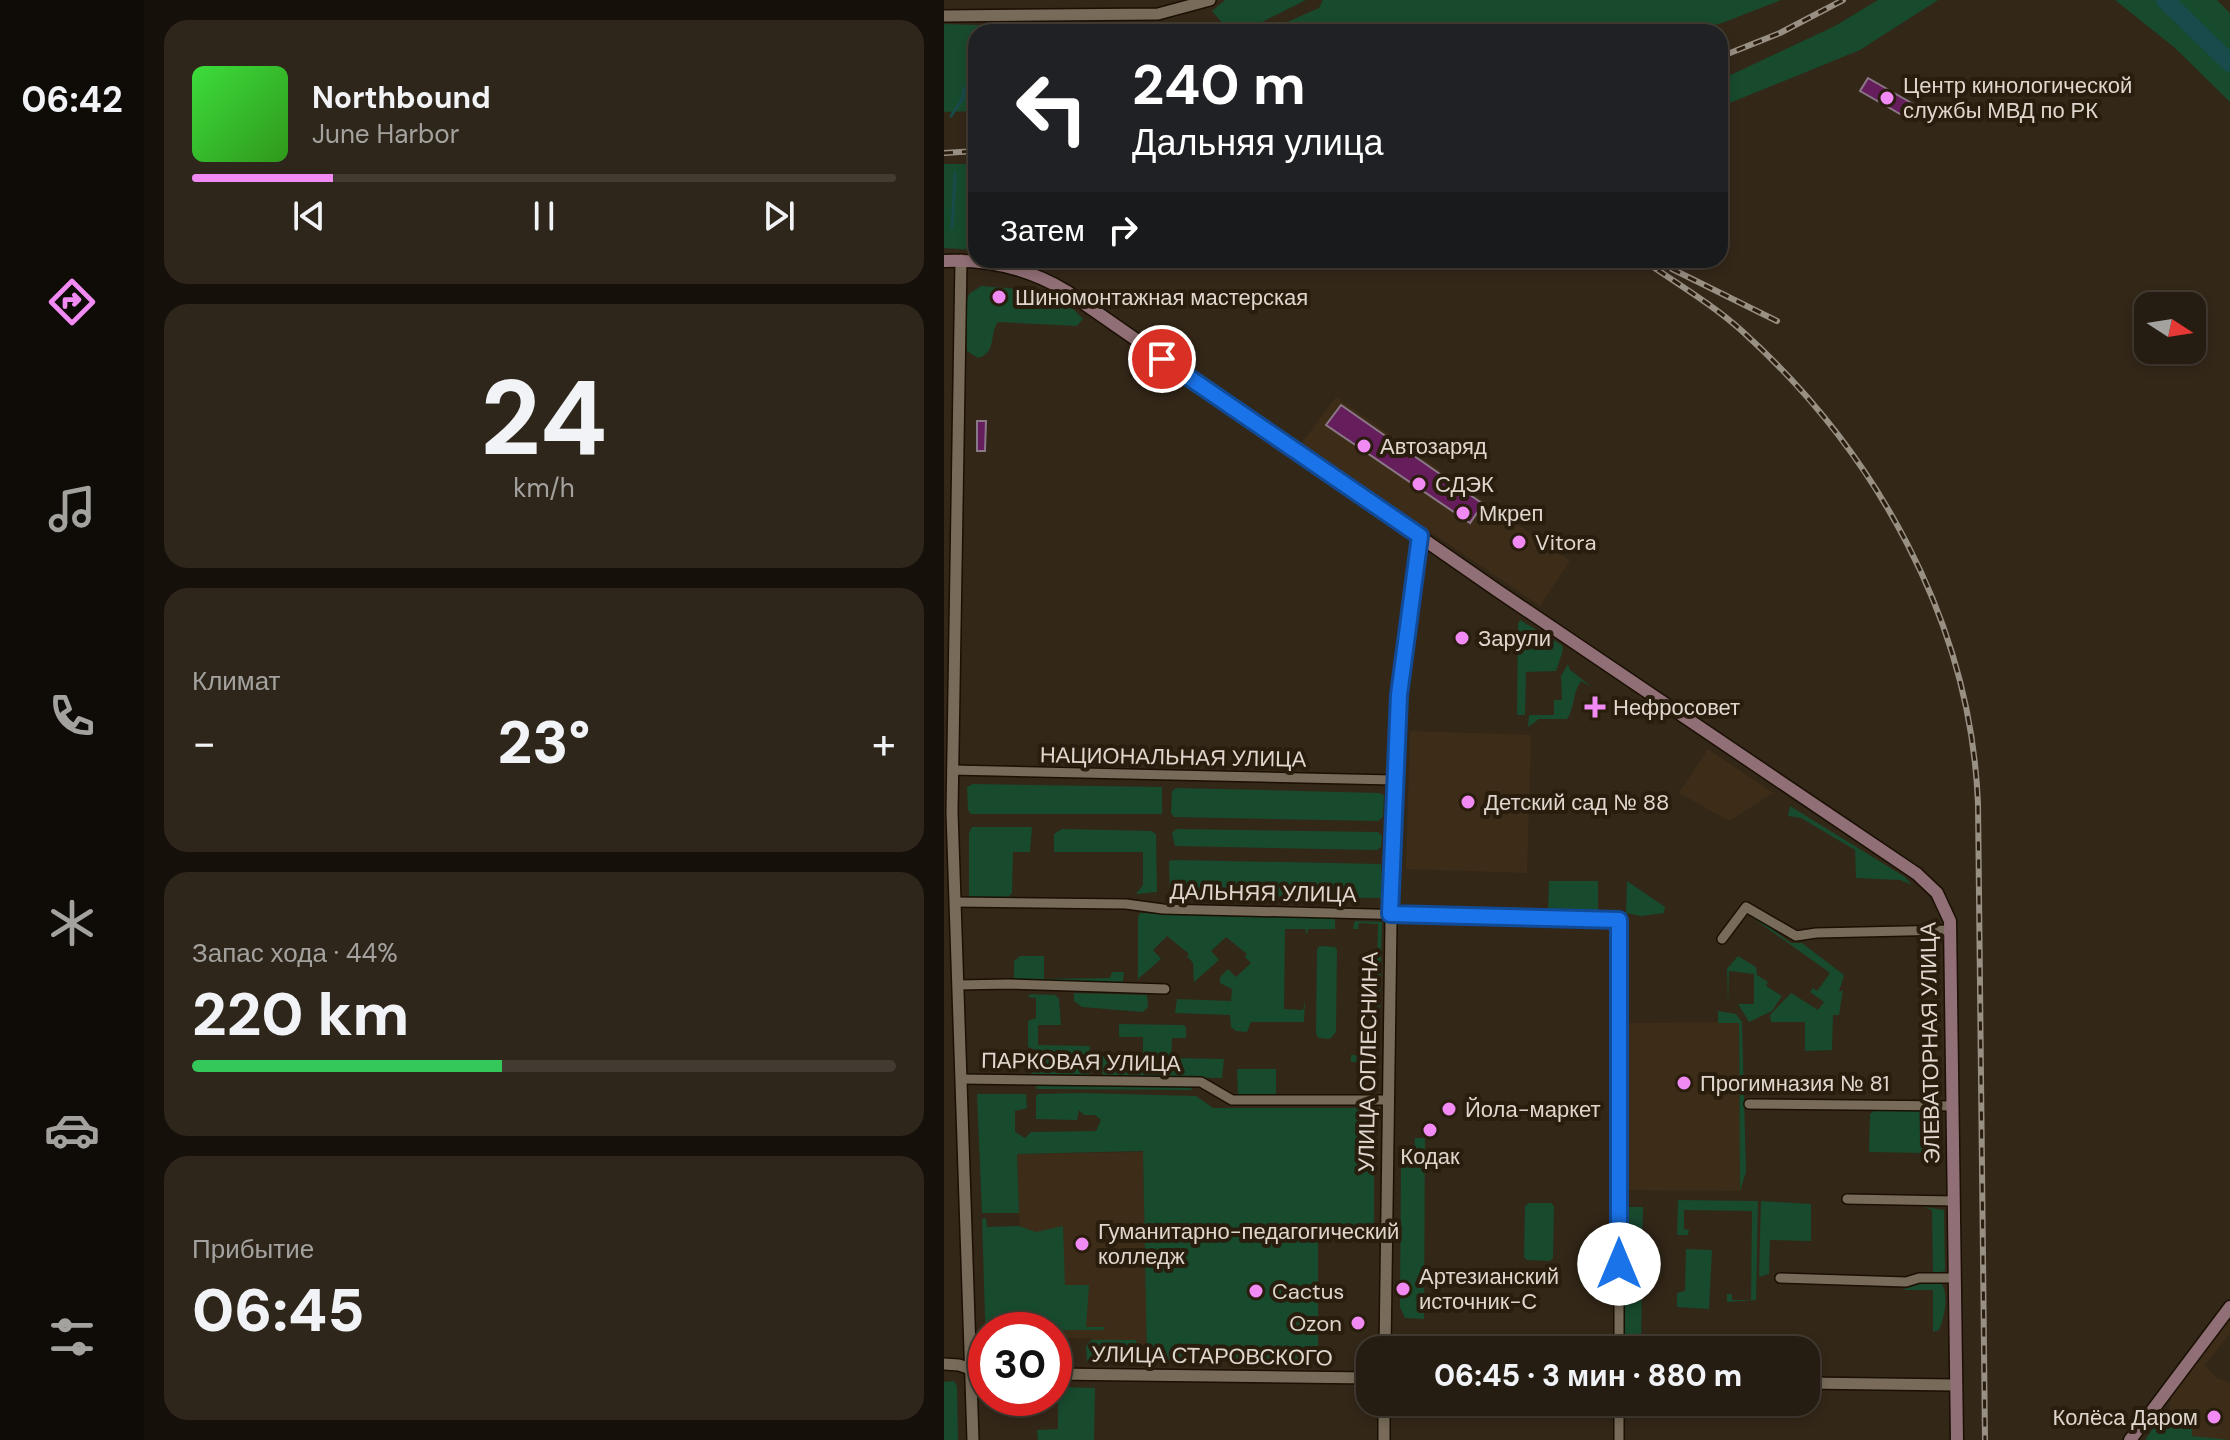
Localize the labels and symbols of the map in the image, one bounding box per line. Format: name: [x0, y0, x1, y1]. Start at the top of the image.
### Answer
place label: Центр кинологической службы МВД по РК: [1903, 71, 2132, 125]
marker: Центр кинологической службы МВД по РК: [1878, 89, 1896, 107]
place label: Шиномонтажная мастерская: [1015, 283, 1308, 312]
marker: Шиномонтажная мастерская: [990, 288, 1008, 306]
north arrow: [2134, 292, 2206, 364]
pin: [1128, 325, 1196, 393]
place label: Автозаряд: [1380, 432, 1487, 461]
marker: Автозаряд: [1355, 437, 1373, 455]
place label: СДЭК: [1435, 470, 1494, 499]
marker: СДЭК: [1410, 475, 1428, 493]
place label: Мкреп: [1479, 499, 1543, 528]
marker: Мкреп: [1454, 504, 1472, 522]
place label: Vitora: [1535, 528, 1596, 557]
marker: Vitora: [1510, 533, 1528, 551]
place label: Зарули: [1478, 624, 1551, 653]
marker: Зарули: [1453, 629, 1471, 647]
place label: Нефросовет: [1613, 693, 1740, 722]
marker: Нефросовет: [1584, 696, 1606, 718]
street label: НАЦИОНАЛЬНАЯ УЛИЦА: [1040, 740, 1307, 774]
place label: Детский сад № 88: [1484, 788, 1669, 817]
marker: Детский сад № 88: [1459, 793, 1477, 811]
street label: ДАЛЬНЯЯ УЛИЦА: [1169, 877, 1357, 909]
street label: ЭЛЕВАТОРНАЯ УЛИЦА: [1913, 921, 1947, 1164]
street label: УЛИЦА ОПЛЕСНИНА: [1352, 951, 1384, 1172]
street label: ПАРКОВАЯ УЛИЦА: [981, 1046, 1181, 1078]
place label: Прогимназия № 81: [1700, 1069, 1889, 1098]
marker: Прогимназия № 81: [1675, 1074, 1693, 1092]
place label: Йола-маркет: [1465, 1095, 1601, 1124]
marker: Йола-маркет: [1440, 1100, 1458, 1118]
marker: Кодак: [1421, 1121, 1439, 1139]
place label: Кодак: [1400, 1142, 1460, 1171]
place label: Гуманитарно-педагогический колледж: [1098, 1217, 1399, 1271]
position arrow: [1577, 1222, 1661, 1306]
marker: Гуманитарно-педагогический колледж: [1073, 1235, 1091, 1253]
place label: Артезианский источник-С: [1419, 1262, 1559, 1316]
place label: Cactus: [1272, 1277, 1344, 1306]
marker: Артезианский источник-С: [1394, 1280, 1412, 1298]
marker: Cactus: [1247, 1282, 1265, 1300]
place label: Ozon: [1289, 1309, 1342, 1338]
speed limit sign: 30: [968, 1312, 1072, 1416]
marker: Ozon: [1349, 1314, 1367, 1332]
street label: УЛИЦА СТАРОВСКОГО: [1091, 1339, 1333, 1373]
place label: Колёса Даром: [2053, 1403, 2198, 1432]
marker: Колёса Даром: [2205, 1408, 2223, 1426]

